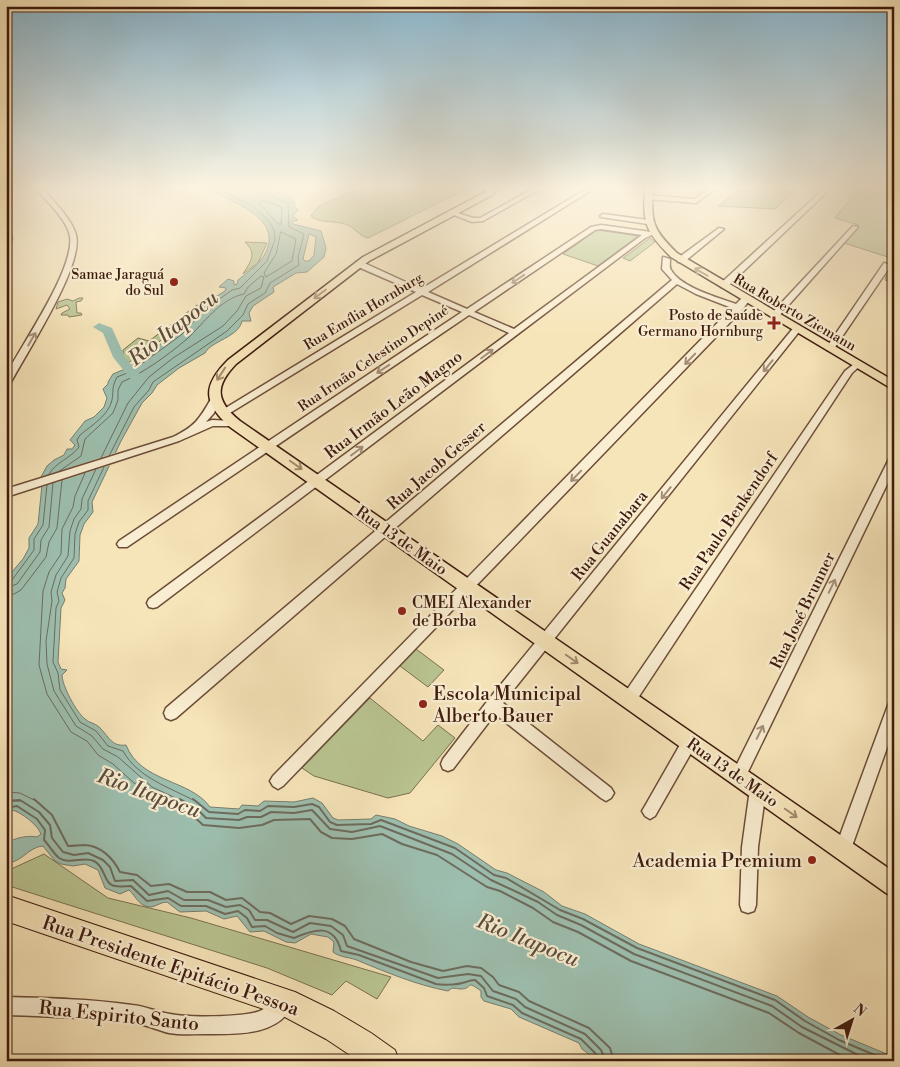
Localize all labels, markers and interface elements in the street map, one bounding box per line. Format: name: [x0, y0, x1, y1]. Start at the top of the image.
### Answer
place label: Samae Jaraguá do Sul: [71, 266, 165, 300]
one-way arrow: [694, 267, 708, 277]
street label: Rua Emília Hornburg: [301, 269, 427, 355]
street label: Rua Roberto Ziemann: [730, 270, 860, 356]
one-way arrow: [511, 274, 525, 284]
marker: Samae Jaraguá do Sul: [168, 276, 180, 288]
water label: Rio Itapocu: [122, 285, 224, 373]
one-way arrow: [313, 289, 327, 299]
street label: Rua Irmão Celestino Depiné: [295, 302, 452, 416]
place label: Posto de Saúde Germano Hornburg: [638, 307, 764, 341]
marker: Posto de Saúde Germano Hornburg: [767, 316, 781, 330]
one-way arrow: [27, 331, 37, 346]
street label: Rua Irmão Leão Magno: [321, 346, 466, 463]
one-way arrow: [480, 349, 494, 359]
one-way arrow: [684, 353, 696, 366]
one-way arrow: [762, 360, 773, 373]
one-way arrow: [376, 364, 390, 374]
one-way arrow: [216, 367, 226, 381]
street label: Rua Jacob Gesser: [383, 417, 490, 514]
one-way arrow: [350, 446, 364, 456]
street label: Rua Paulo Benkendorf: [675, 448, 783, 594]
one-way arrow: [289, 460, 303, 470]
one-way arrow: [570, 470, 582, 482]
street label: Rua Guanabara: [567, 486, 653, 585]
one-way arrow: [660, 486, 671, 499]
street label: Rua 13 de Maio: [352, 502, 451, 580]
street label: Rua José Brunner: [766, 549, 840, 672]
one-way arrow: [827, 578, 837, 593]
place label: CMEI Alexander de Borba: [412, 593, 531, 631]
marker: CMEI Alexander de Borba: [396, 605, 408, 617]
one-way arrow: [565, 654, 579, 664]
place label: Escola Municipal Alberto Bauer: [432, 682, 582, 728]
marker: Escola Municipal Alberto Bauer: [417, 698, 429, 710]
one-way arrow: [755, 724, 765, 739]
street label: Rua 13 de Maio: [683, 734, 782, 812]
water label: Rio Itapocu: [93, 763, 204, 825]
one-way arrow: [784, 808, 798, 818]
place label: Academia Premium: [631, 849, 802, 873]
marker: Academia Premium: [806, 854, 818, 866]
water label: Rio Itapocu: [472, 908, 582, 973]
street label: Rua Presidente Epitácio Pessoa: [39, 911, 303, 1021]
north arrow: [828, 994, 878, 1044]
street label: Rua Espirito Santo: [38, 996, 200, 1036]
text: N: [850, 1000, 870, 1021]

